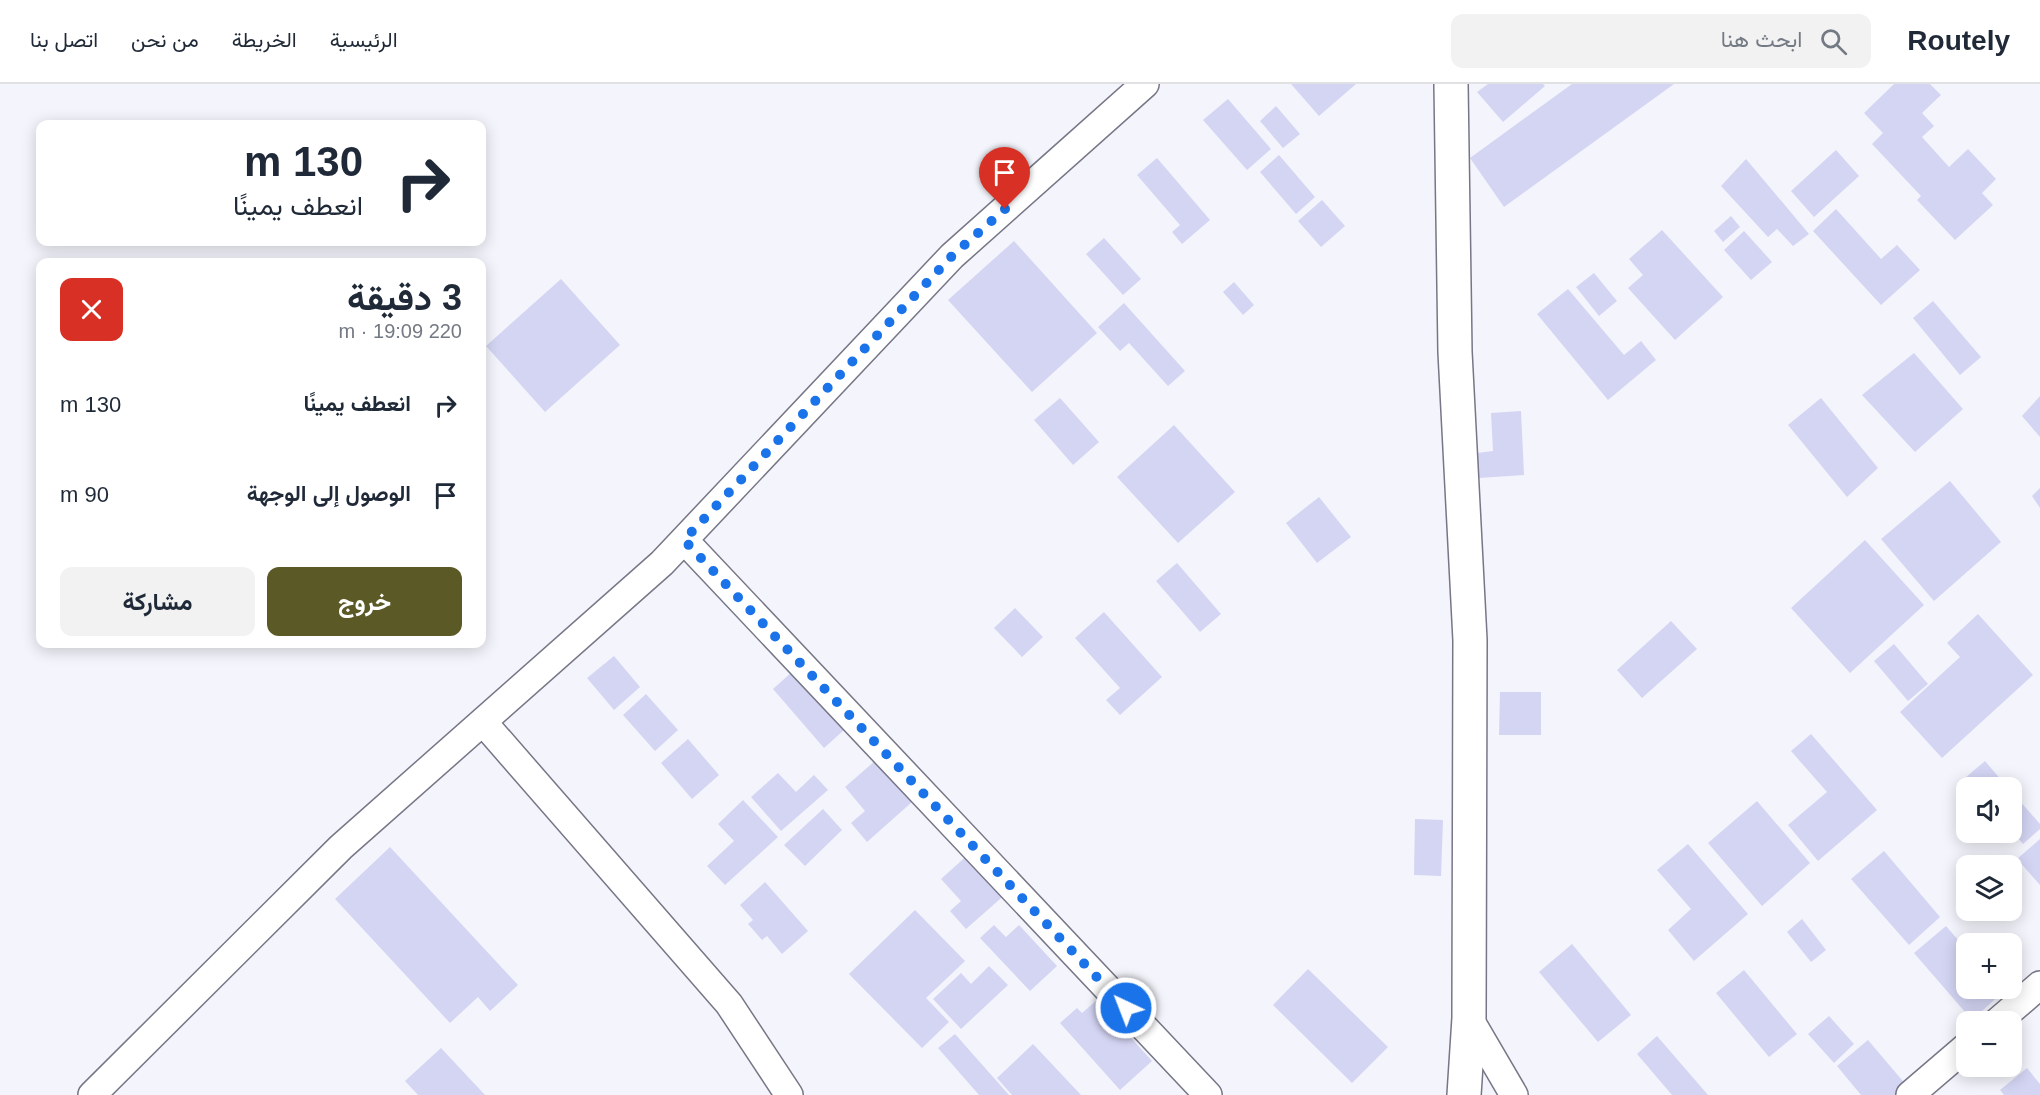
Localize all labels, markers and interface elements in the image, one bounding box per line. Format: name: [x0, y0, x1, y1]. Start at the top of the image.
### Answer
search box: [1451, 14, 1871, 68]
icon: search: [1817, 25, 1850, 58]
text: Routely: [1907, 25, 2010, 56]
text: ابحث هنا: [1721, 27, 1802, 52]
text: اتصل بنا: [30, 28, 98, 51]
text: من نحن: [131, 28, 199, 51]
text: الخريطة: [232, 28, 297, 51]
text: الرئيسية: [330, 28, 398, 51]
text: 130 m: [244, 138, 363, 185]
icon: right: [384, 144, 462, 222]
pin: [979, 147, 1030, 209]
icon: arrive: [988, 156, 1021, 189]
text: انعطف يمينًا: [233, 191, 363, 221]
text: 3 دقيقة: [347, 277, 462, 318]
button: close: [60, 278, 123, 341]
text: 220 m · 19:09: [339, 320, 462, 342]
icon: right: [429, 389, 462, 422]
text: انعطف يمينًا: [303, 391, 411, 416]
text: 130 m: [60, 392, 121, 417]
icon: arrive: [429, 479, 462, 512]
text: الوصول إلى الوجهة: [247, 481, 411, 506]
text: 90 m: [60, 482, 109, 507]
button: مشاركة: [60, 567, 255, 636]
button: خروج: [267, 567, 462, 636]
map controls: [1956, 777, 2022, 1077]
button: sound: [1956, 777, 2022, 843]
button: layers: [1956, 855, 2022, 921]
button: +: [1956, 933, 2022, 999]
position arrow: [1094, 976, 1158, 1040]
button: −: [1956, 1011, 2022, 1077]

